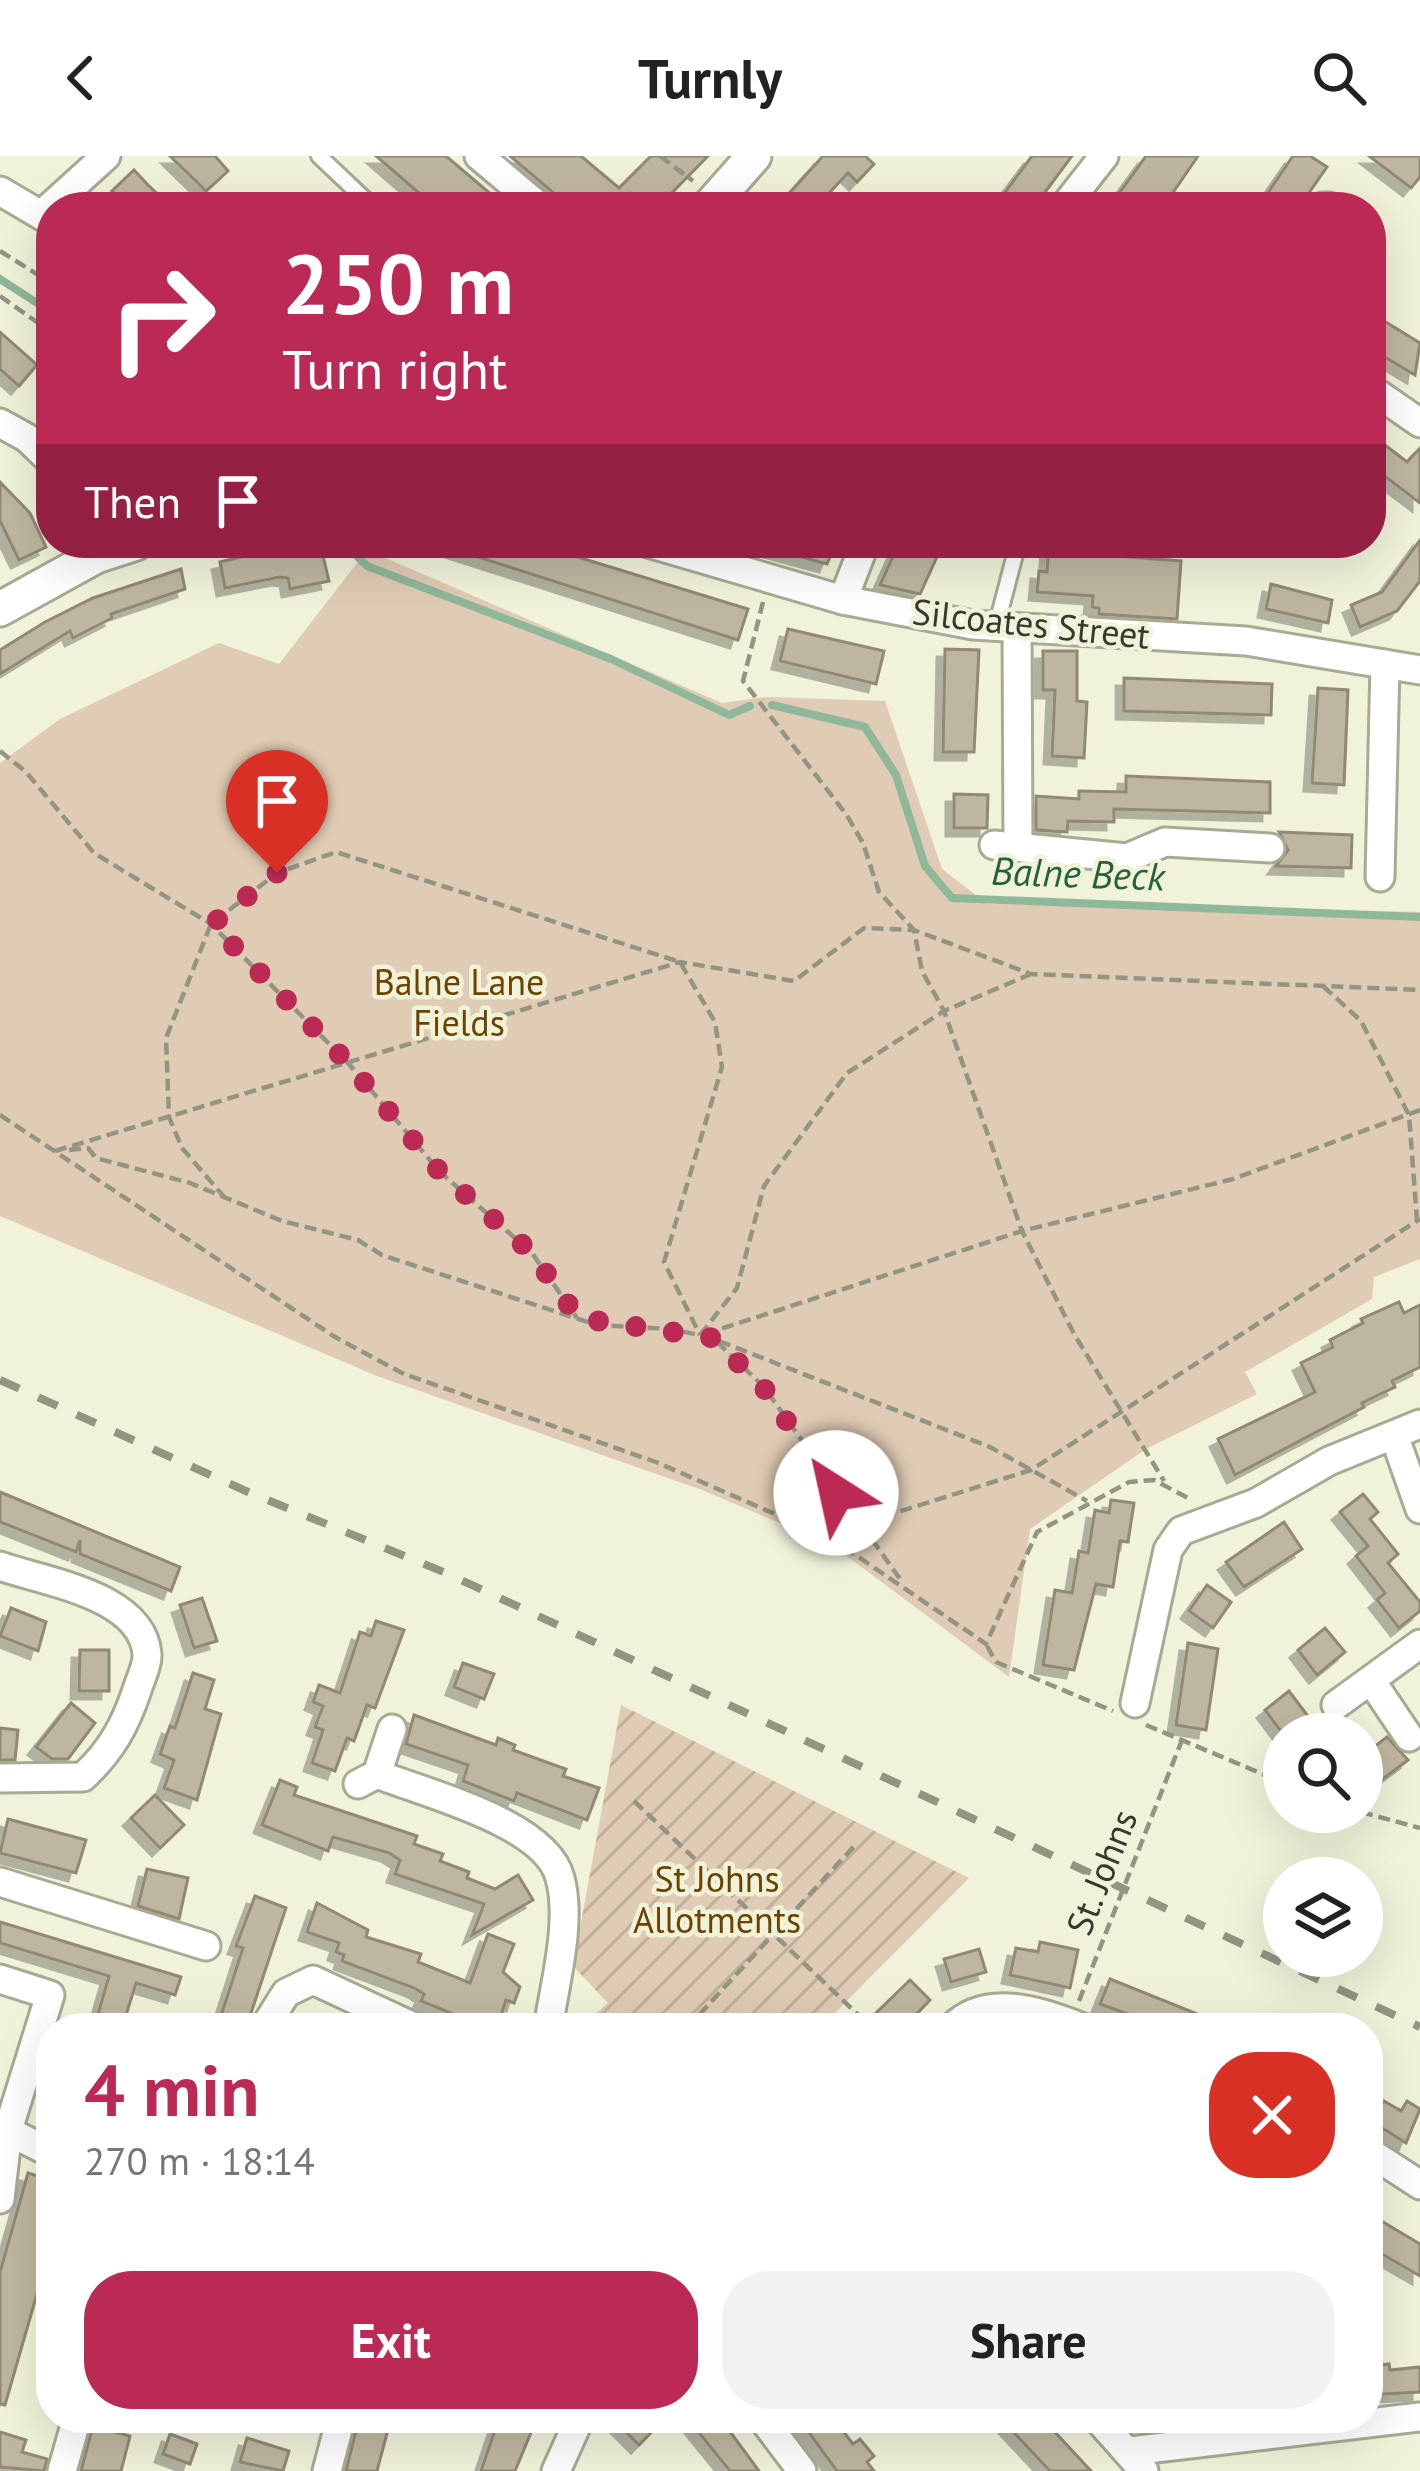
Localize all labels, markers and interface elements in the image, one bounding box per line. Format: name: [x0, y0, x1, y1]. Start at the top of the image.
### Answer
text: Turnly: [638, 43, 782, 113]
icon: back: [48, 45, 114, 111]
icon: search: [1306, 45, 1372, 111]
text: 250 m: [282, 228, 514, 337]
icon: right: [84, 240, 240, 396]
text: Turn right: [282, 334, 507, 404]
icon: arrive: [205, 468, 271, 534]
text: Then: [84, 472, 181, 530]
street label: Silcoates Street: [910, 587, 1152, 659]
pin: [226, 750, 328, 873]
icon: arrive: [244, 768, 310, 834]
water label: Balne Beck: [990, 844, 1167, 902]
park label: Balne Lane Fields: [374, 958, 544, 1046]
position arrow: [773, 1430, 899, 1556]
map controls: [1263, 1713, 1383, 1977]
button: search: [1263, 1713, 1383, 1833]
street label: St. Johns: [1055, 1803, 1147, 1941]
park label: St Johns Allotments: [633, 1855, 801, 1943]
button: layers: [1263, 1857, 1383, 1977]
text: 4 min: [84, 2043, 260, 2136]
button: close: [1209, 2052, 1335, 2178]
text: 270 m · 18:14: [84, 2135, 315, 2186]
button: Exit: [84, 2271, 698, 2409]
button: Share: [722, 2271, 1335, 2409]

